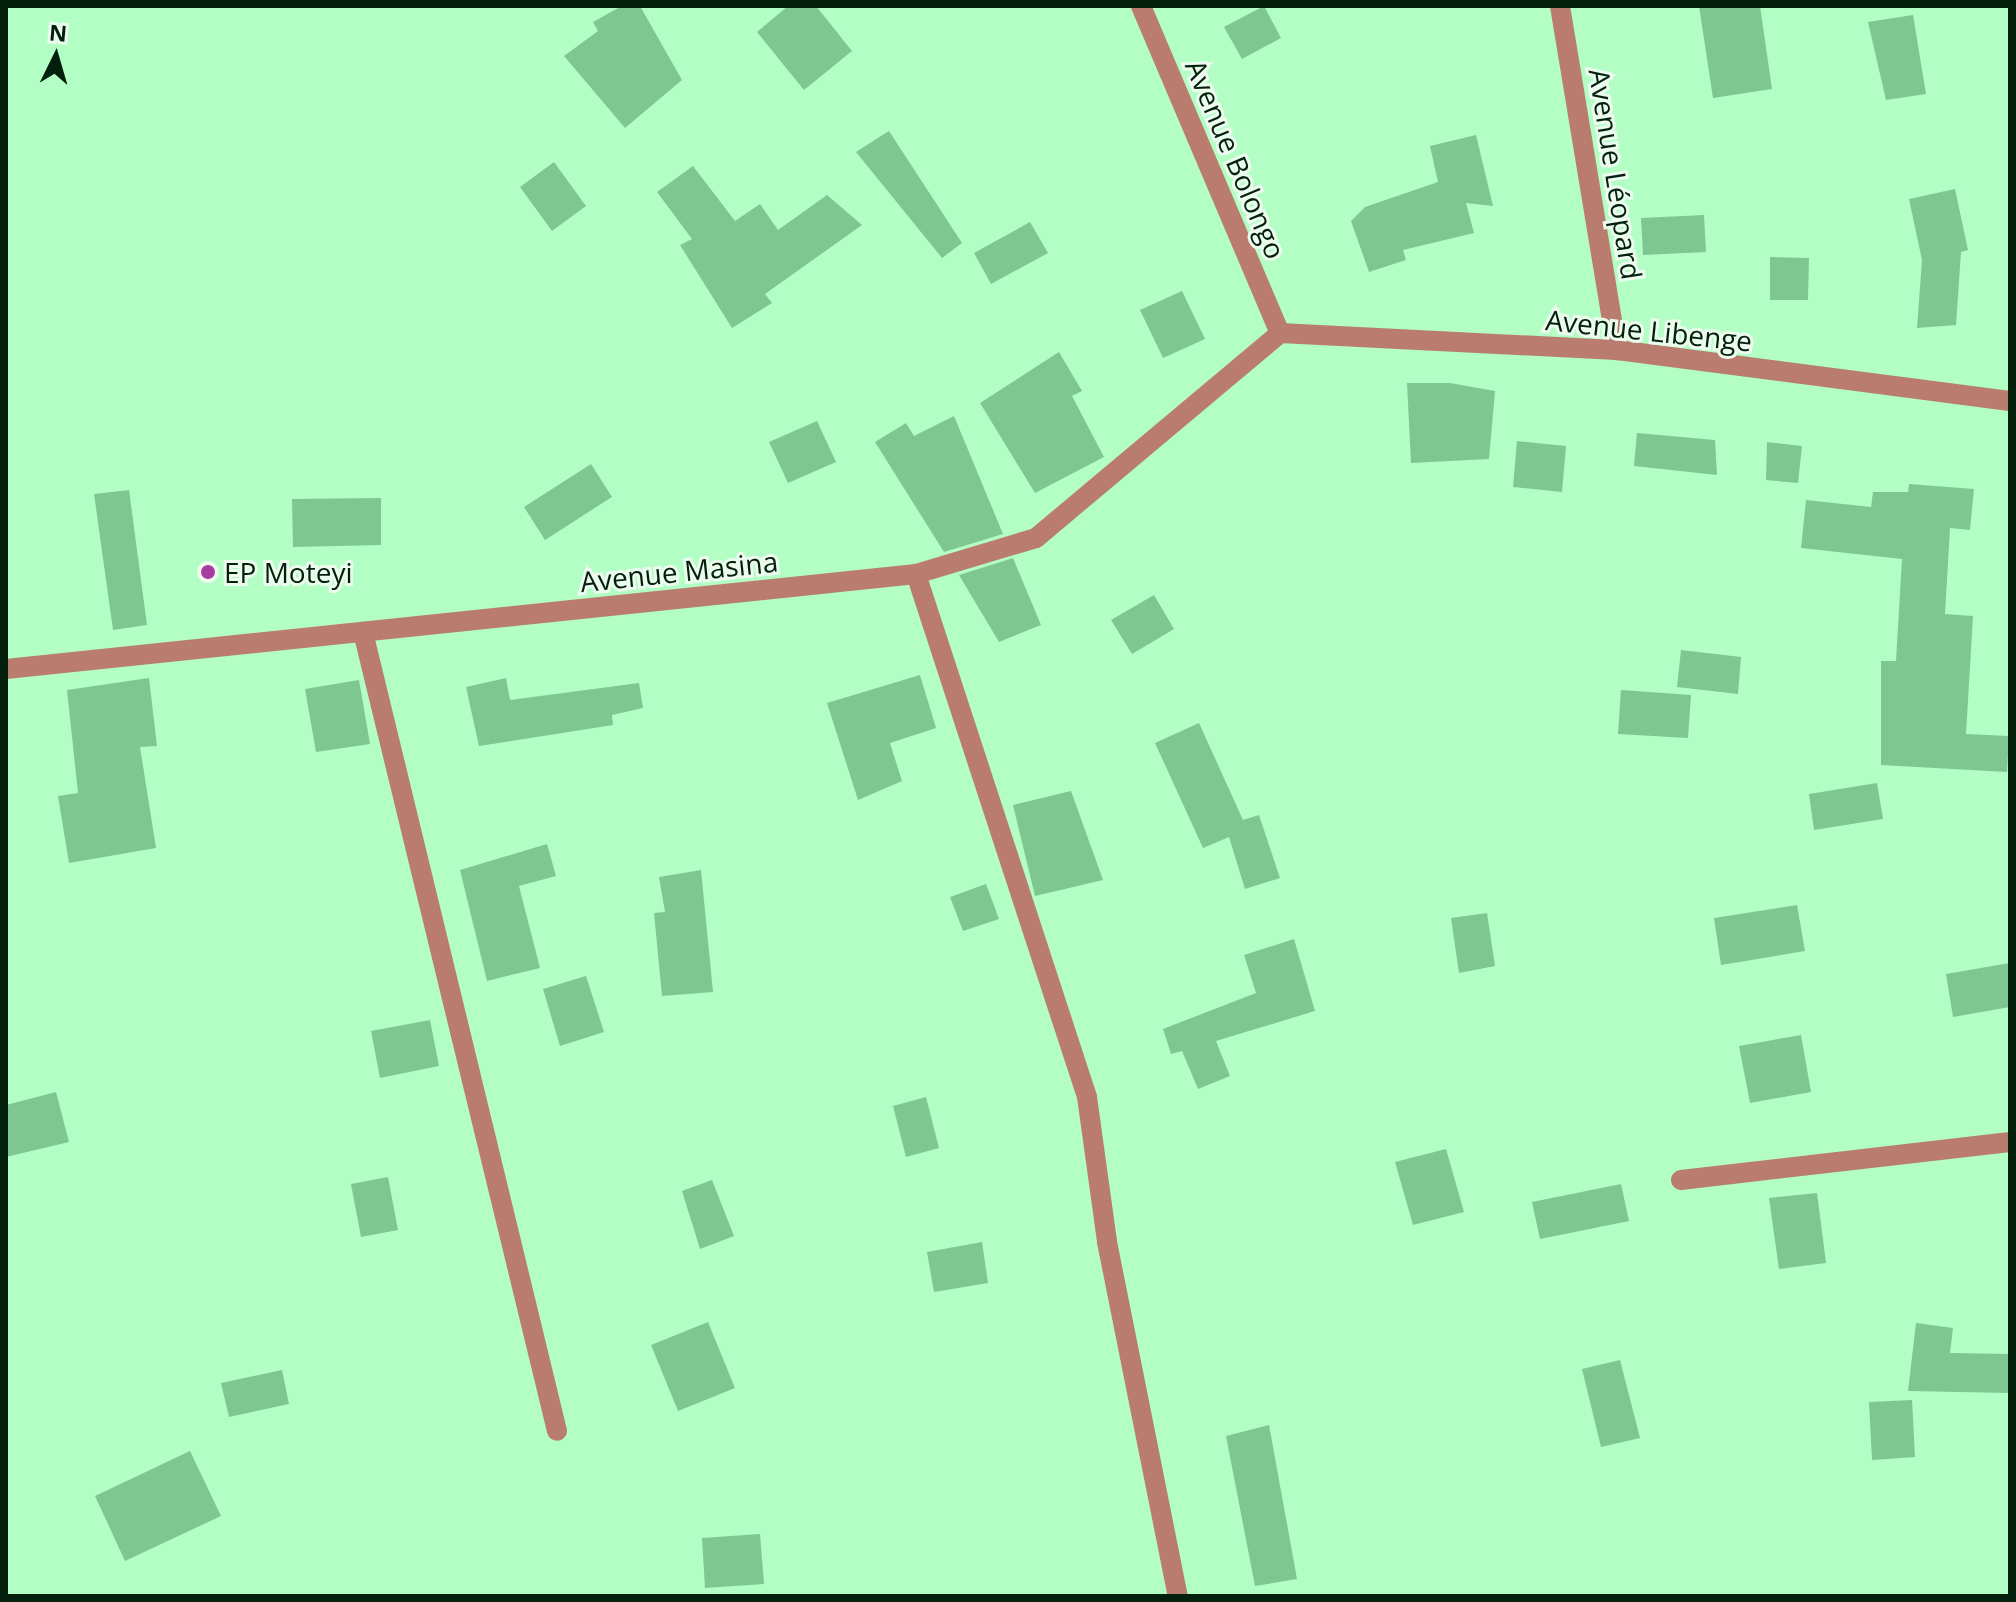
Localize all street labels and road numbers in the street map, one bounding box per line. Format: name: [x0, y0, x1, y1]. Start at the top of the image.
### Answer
street label: Avenue Bolongo: [1179, 54, 1293, 264]
street label: Avenue Léopard: [1583, 66, 1649, 282]
street label: Avenue Libenge: [1544, 302, 1754, 358]
street label: Avenue Masina: [578, 544, 780, 598]

